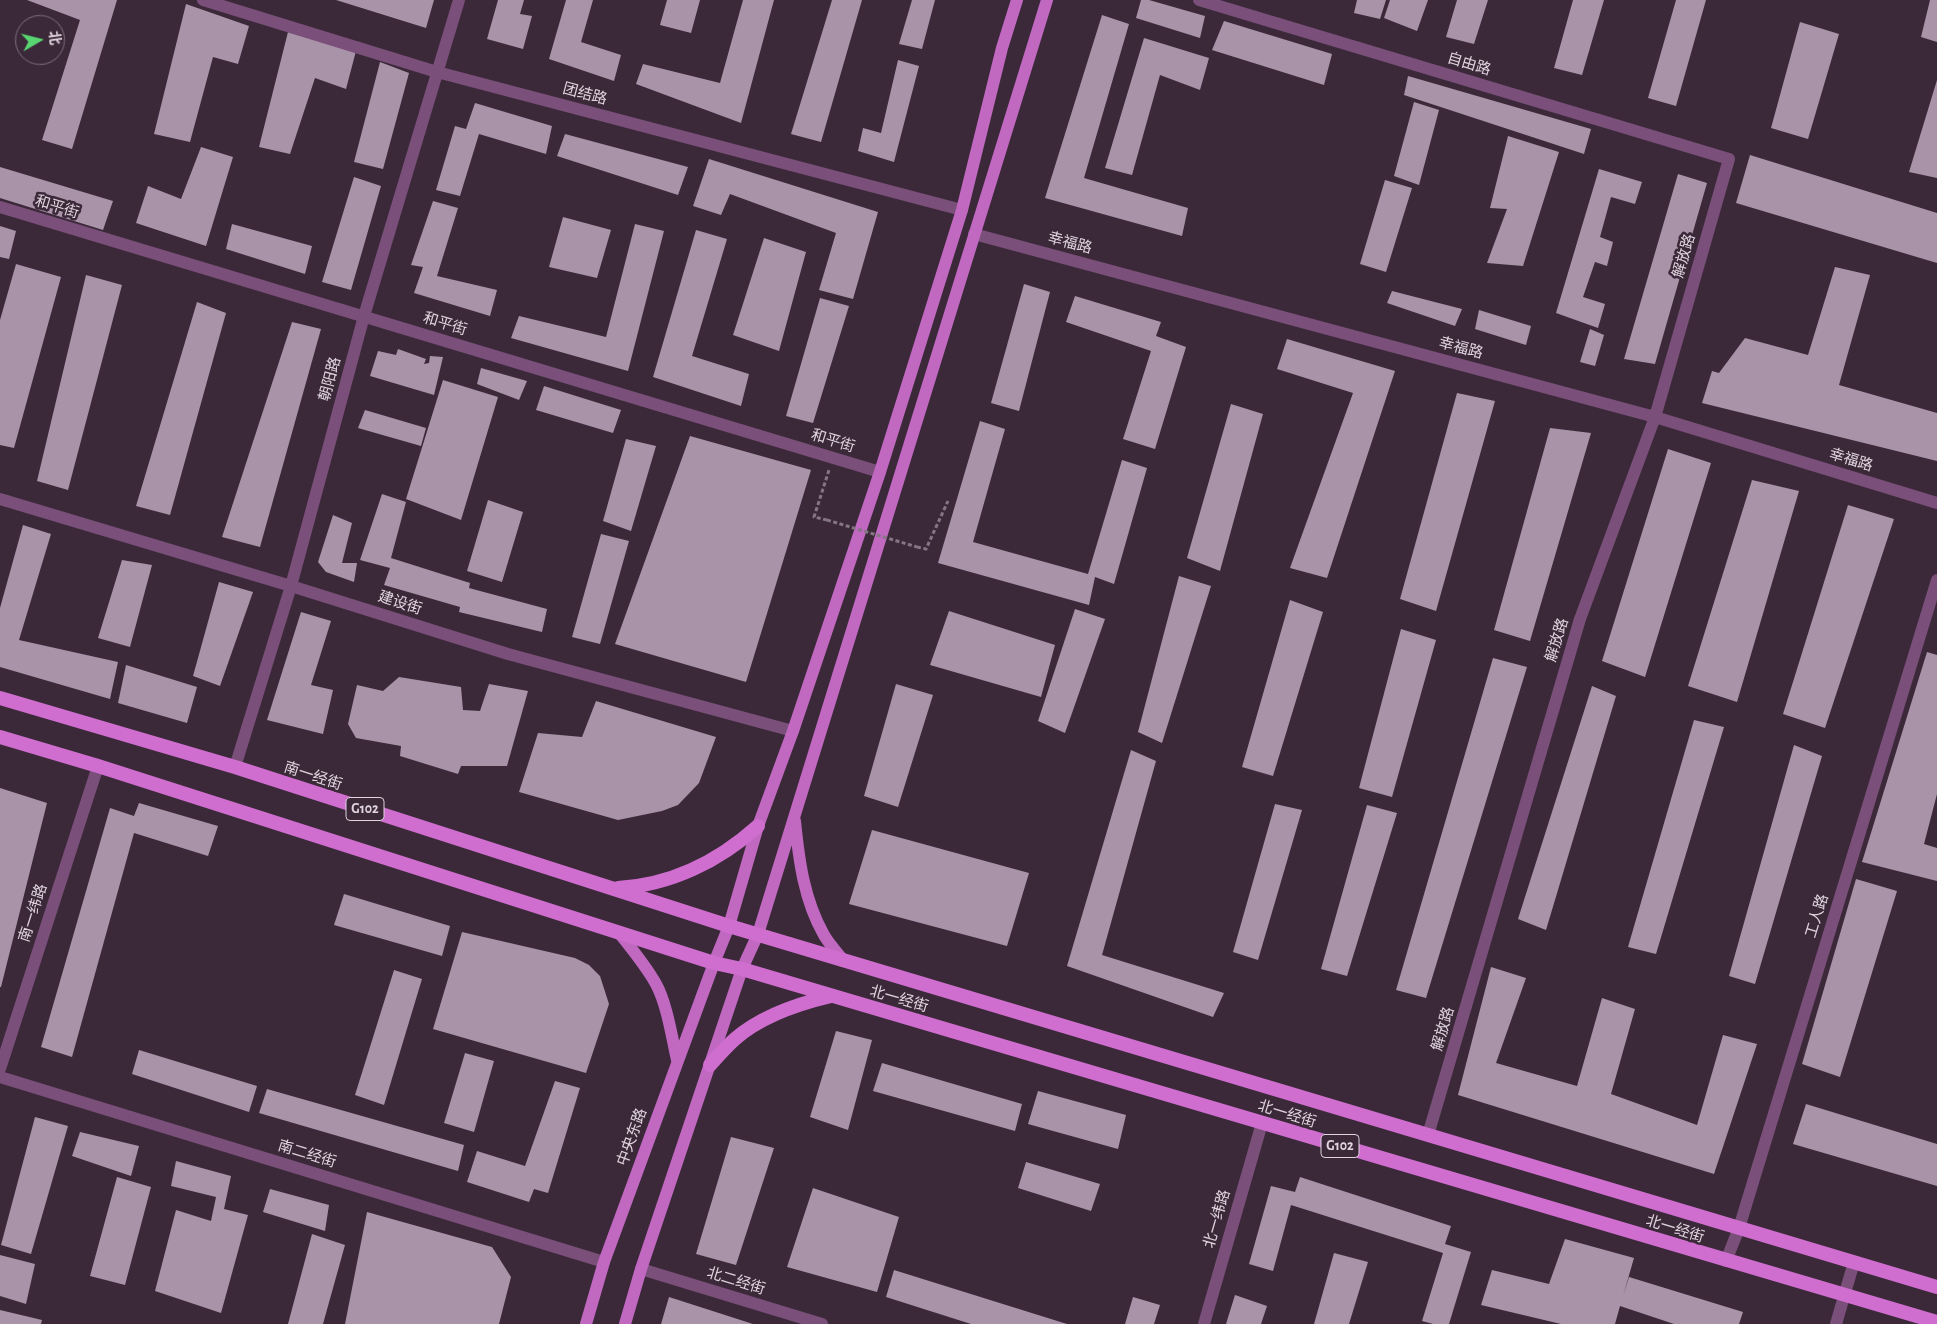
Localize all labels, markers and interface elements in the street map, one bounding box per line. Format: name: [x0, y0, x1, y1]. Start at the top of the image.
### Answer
north arrow: [15, 15, 65, 65]
text: 北: [46, 30, 62, 46]
street label: 自由路: [1445, 49, 1493, 79]
street label: 团结路: [561, 79, 609, 109]
street label: 和平街: [33, 192, 81, 222]
street label: 幸福路: [1046, 228, 1094, 258]
street label: 解放路: [1669, 232, 1699, 280]
street label: 和平街: [421, 309, 469, 339]
street label: 幸福路: [1437, 333, 1485, 363]
street label: 朝阳路: [315, 355, 345, 403]
street label: 和平街: [809, 426, 857, 456]
street label: 幸福路: [1827, 445, 1875, 475]
street label: 建设街: [376, 587, 424, 619]
street label: 解放路: [1542, 616, 1572, 664]
street label: 南一经街: [282, 758, 344, 794]
road number: G102: [346, 798, 384, 821]
street label: 南一纬路: [15, 882, 51, 944]
street label: 工人路: [1802, 892, 1832, 940]
street label: 北一经街: [868, 982, 930, 1016]
street label: 解放路: [1428, 1005, 1458, 1053]
street label: 北一经街: [1256, 1097, 1318, 1131]
street label: 中央东路: [613, 1106, 651, 1168]
road number: G102: [1321, 1134, 1359, 1158]
street label: 南二经街: [276, 1137, 338, 1171]
street label: 北一纬路: [1200, 1188, 1234, 1250]
street label: 北一经街: [1644, 1212, 1706, 1246]
street label: 北二经街: [705, 1264, 767, 1298]

